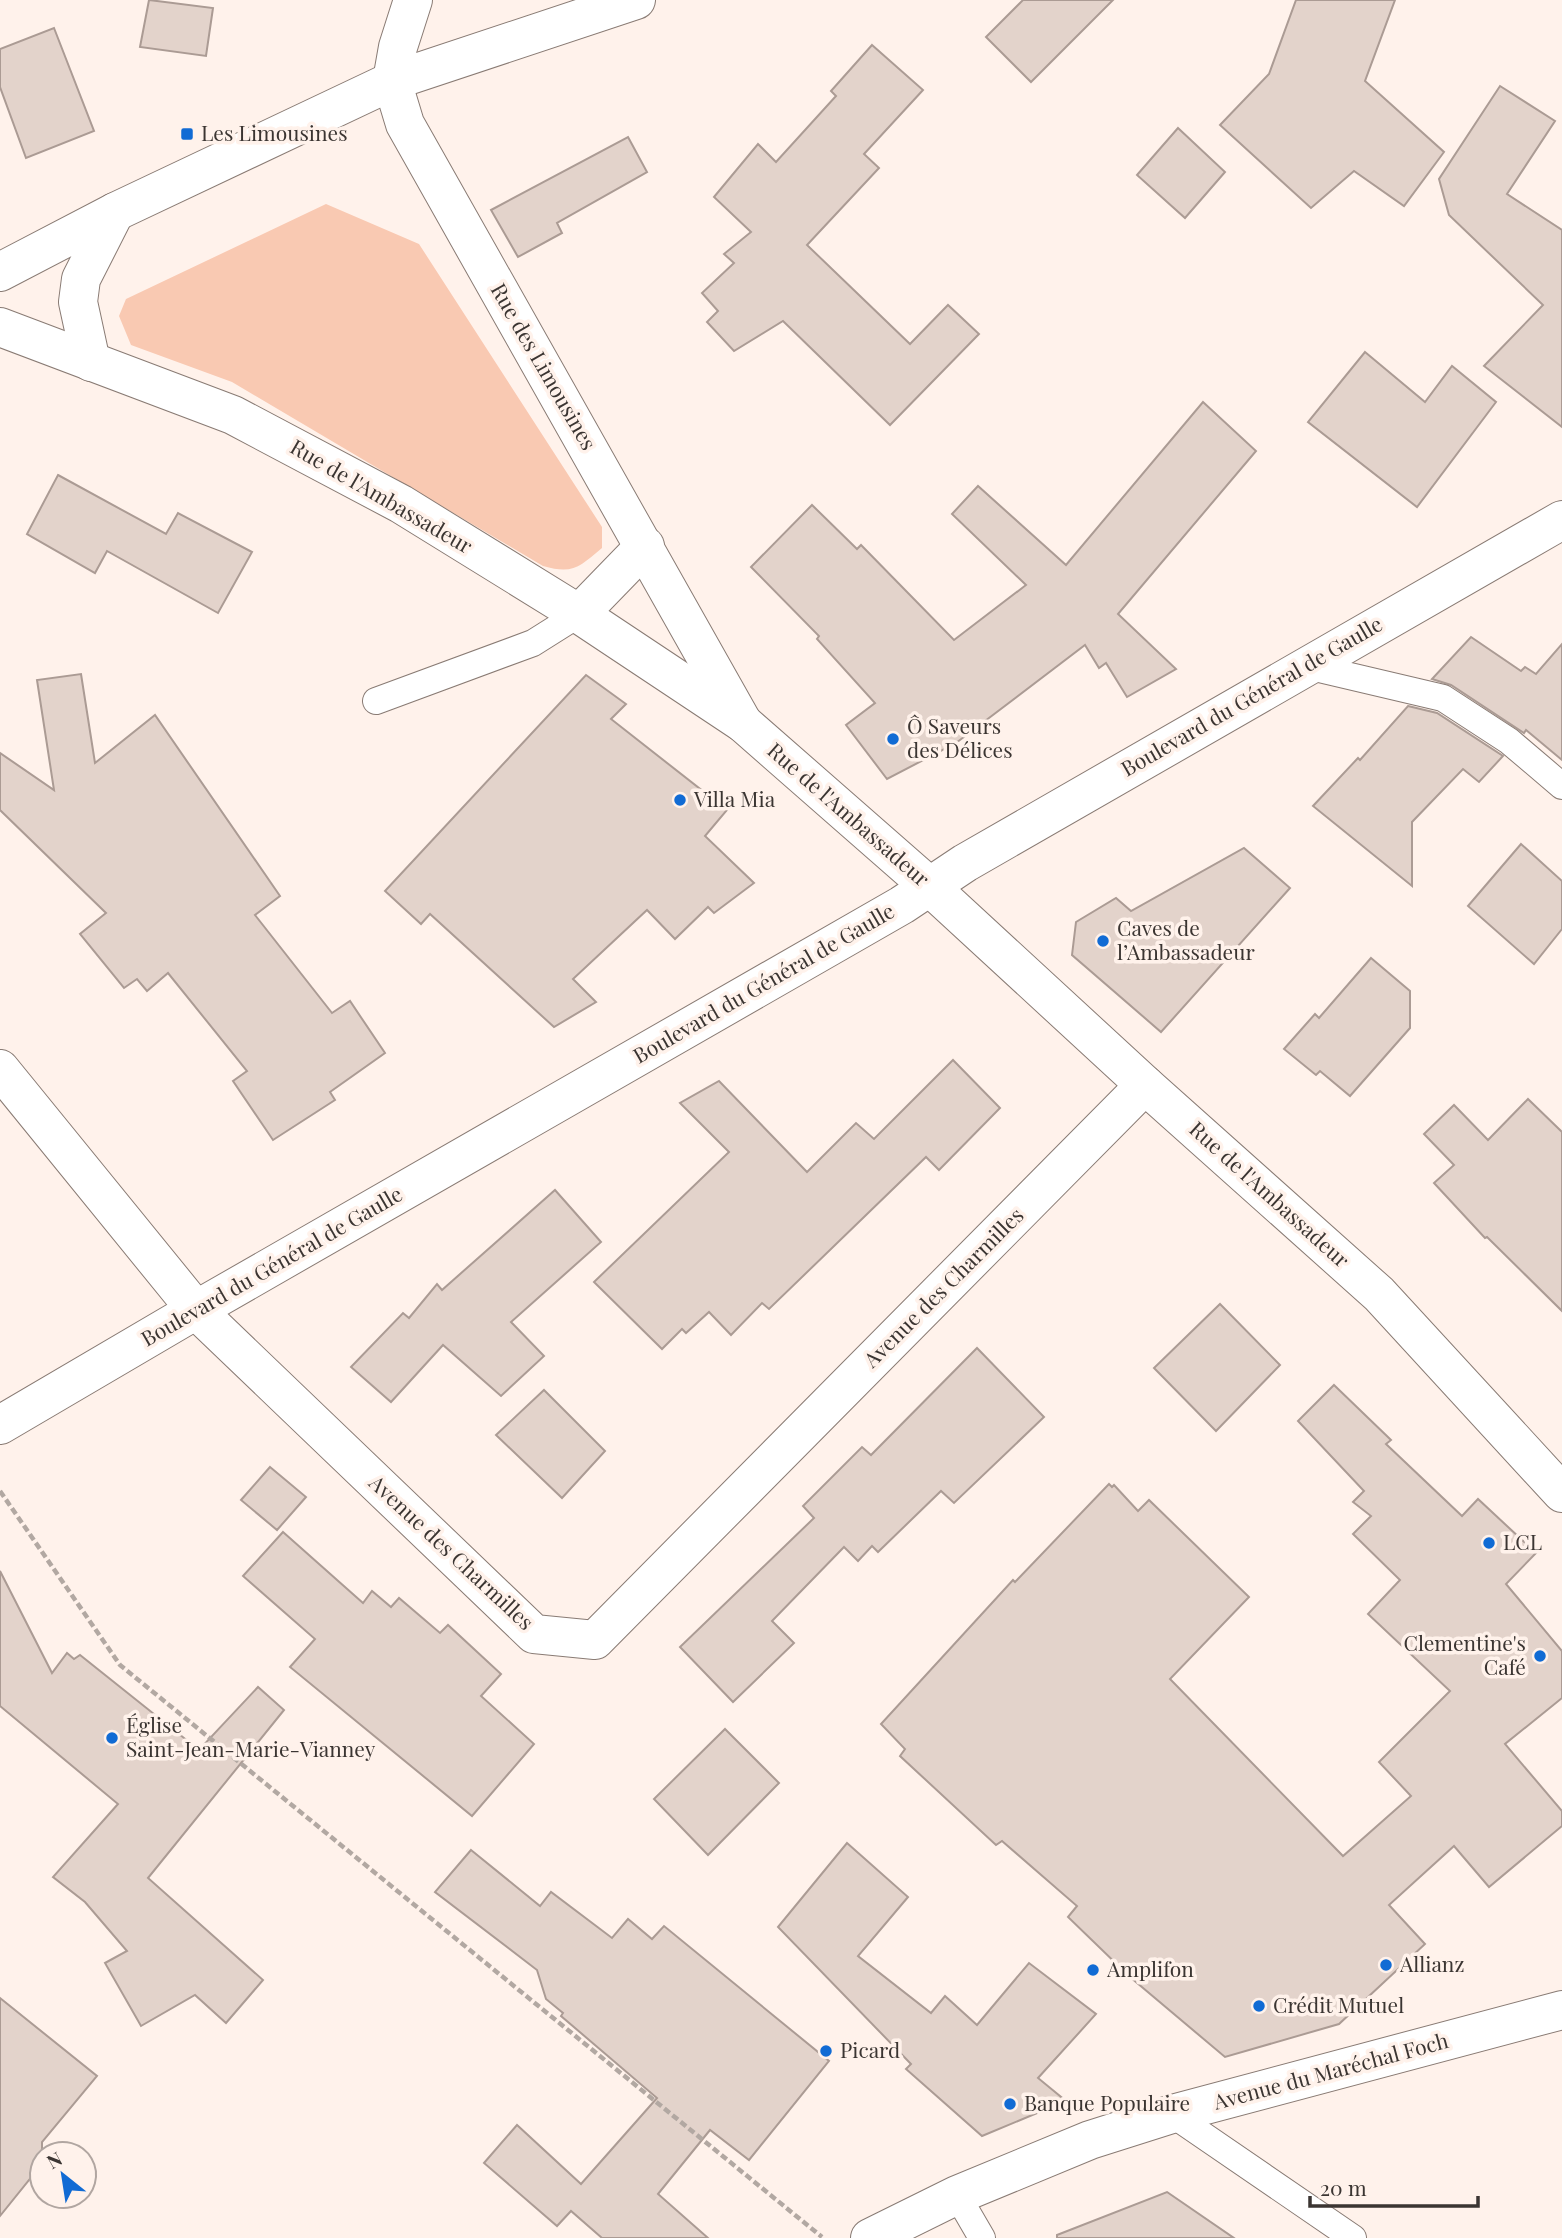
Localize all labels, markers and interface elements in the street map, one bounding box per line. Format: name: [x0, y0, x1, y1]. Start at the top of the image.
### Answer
place label: Les Limousines: [201, 118, 348, 146]
marker: Les Limousines: [179, 126, 195, 142]
street label: Rue des Limousines: [486, 278, 604, 454]
street label: Rue de l'Ambassadeur: [286, 432, 479, 559]
street label: Boulevard du Général de Gaulle: [1115, 609, 1387, 782]
place label: Ô Saveurs des Délices: [907, 711, 1013, 763]
marker: Ô Saveurs des Délices: [885, 731, 901, 747]
street label: Rue de l'Ambassadeur: [762, 735, 937, 892]
place label: Villa Mia: [693, 784, 776, 812]
marker: Villa Mia: [672, 792, 688, 808]
street label: Boulevard du Général de Gaulle: [627, 896, 899, 1069]
place label: Caves de l’Ambassadeur: [1117, 913, 1255, 965]
marker: Caves de l’Ambassadeur: [1095, 933, 1111, 949]
street label: Rue de l'Ambassadeur: [1185, 1114, 1357, 1273]
street label: Boulevard du Général de Gaulle: [135, 1179, 407, 1352]
street label: Avenue des Charmilles: [856, 1201, 1029, 1373]
street label: Avenue des Charmilles: [363, 1467, 541, 1635]
place label: LCL: [1503, 1527, 1542, 1555]
marker: LCL: [1481, 1535, 1497, 1551]
place label: Clementine's Café: [1403, 1628, 1526, 1680]
marker: Clementine's Café: [1532, 1648, 1548, 1664]
place label: Église Saint-Jean-Marie-Vianney: [126, 1710, 376, 1762]
marker: Église Saint-Jean-Marie-Vianney: [104, 1730, 120, 1746]
place label: Allianz: [1399, 1949, 1464, 1977]
place label: Amplifon: [1106, 1954, 1194, 1982]
marker: Allianz: [1378, 1957, 1394, 1973]
marker: Amplifon: [1085, 1962, 1101, 1978]
place label: Crédit Mutuel: [1273, 1990, 1404, 2018]
marker: Crédit Mutuel: [1251, 1998, 1267, 2014]
street label: Avenue du Maréchal Foch: [1209, 2025, 1452, 2115]
place label: Picard: [840, 2035, 900, 2063]
marker: Picard: [818, 2043, 834, 2059]
place label: Banque Populaire: [1024, 2088, 1190, 2116]
marker: Banque Populaire: [1002, 2096, 1018, 2112]
north arrow: [28, 2140, 98, 2210]
text: N: [42, 2145, 67, 2174]
scale bar: [1310, 2164, 1478, 2208]
text: 20 m: [1320, 2173, 1367, 2201]

